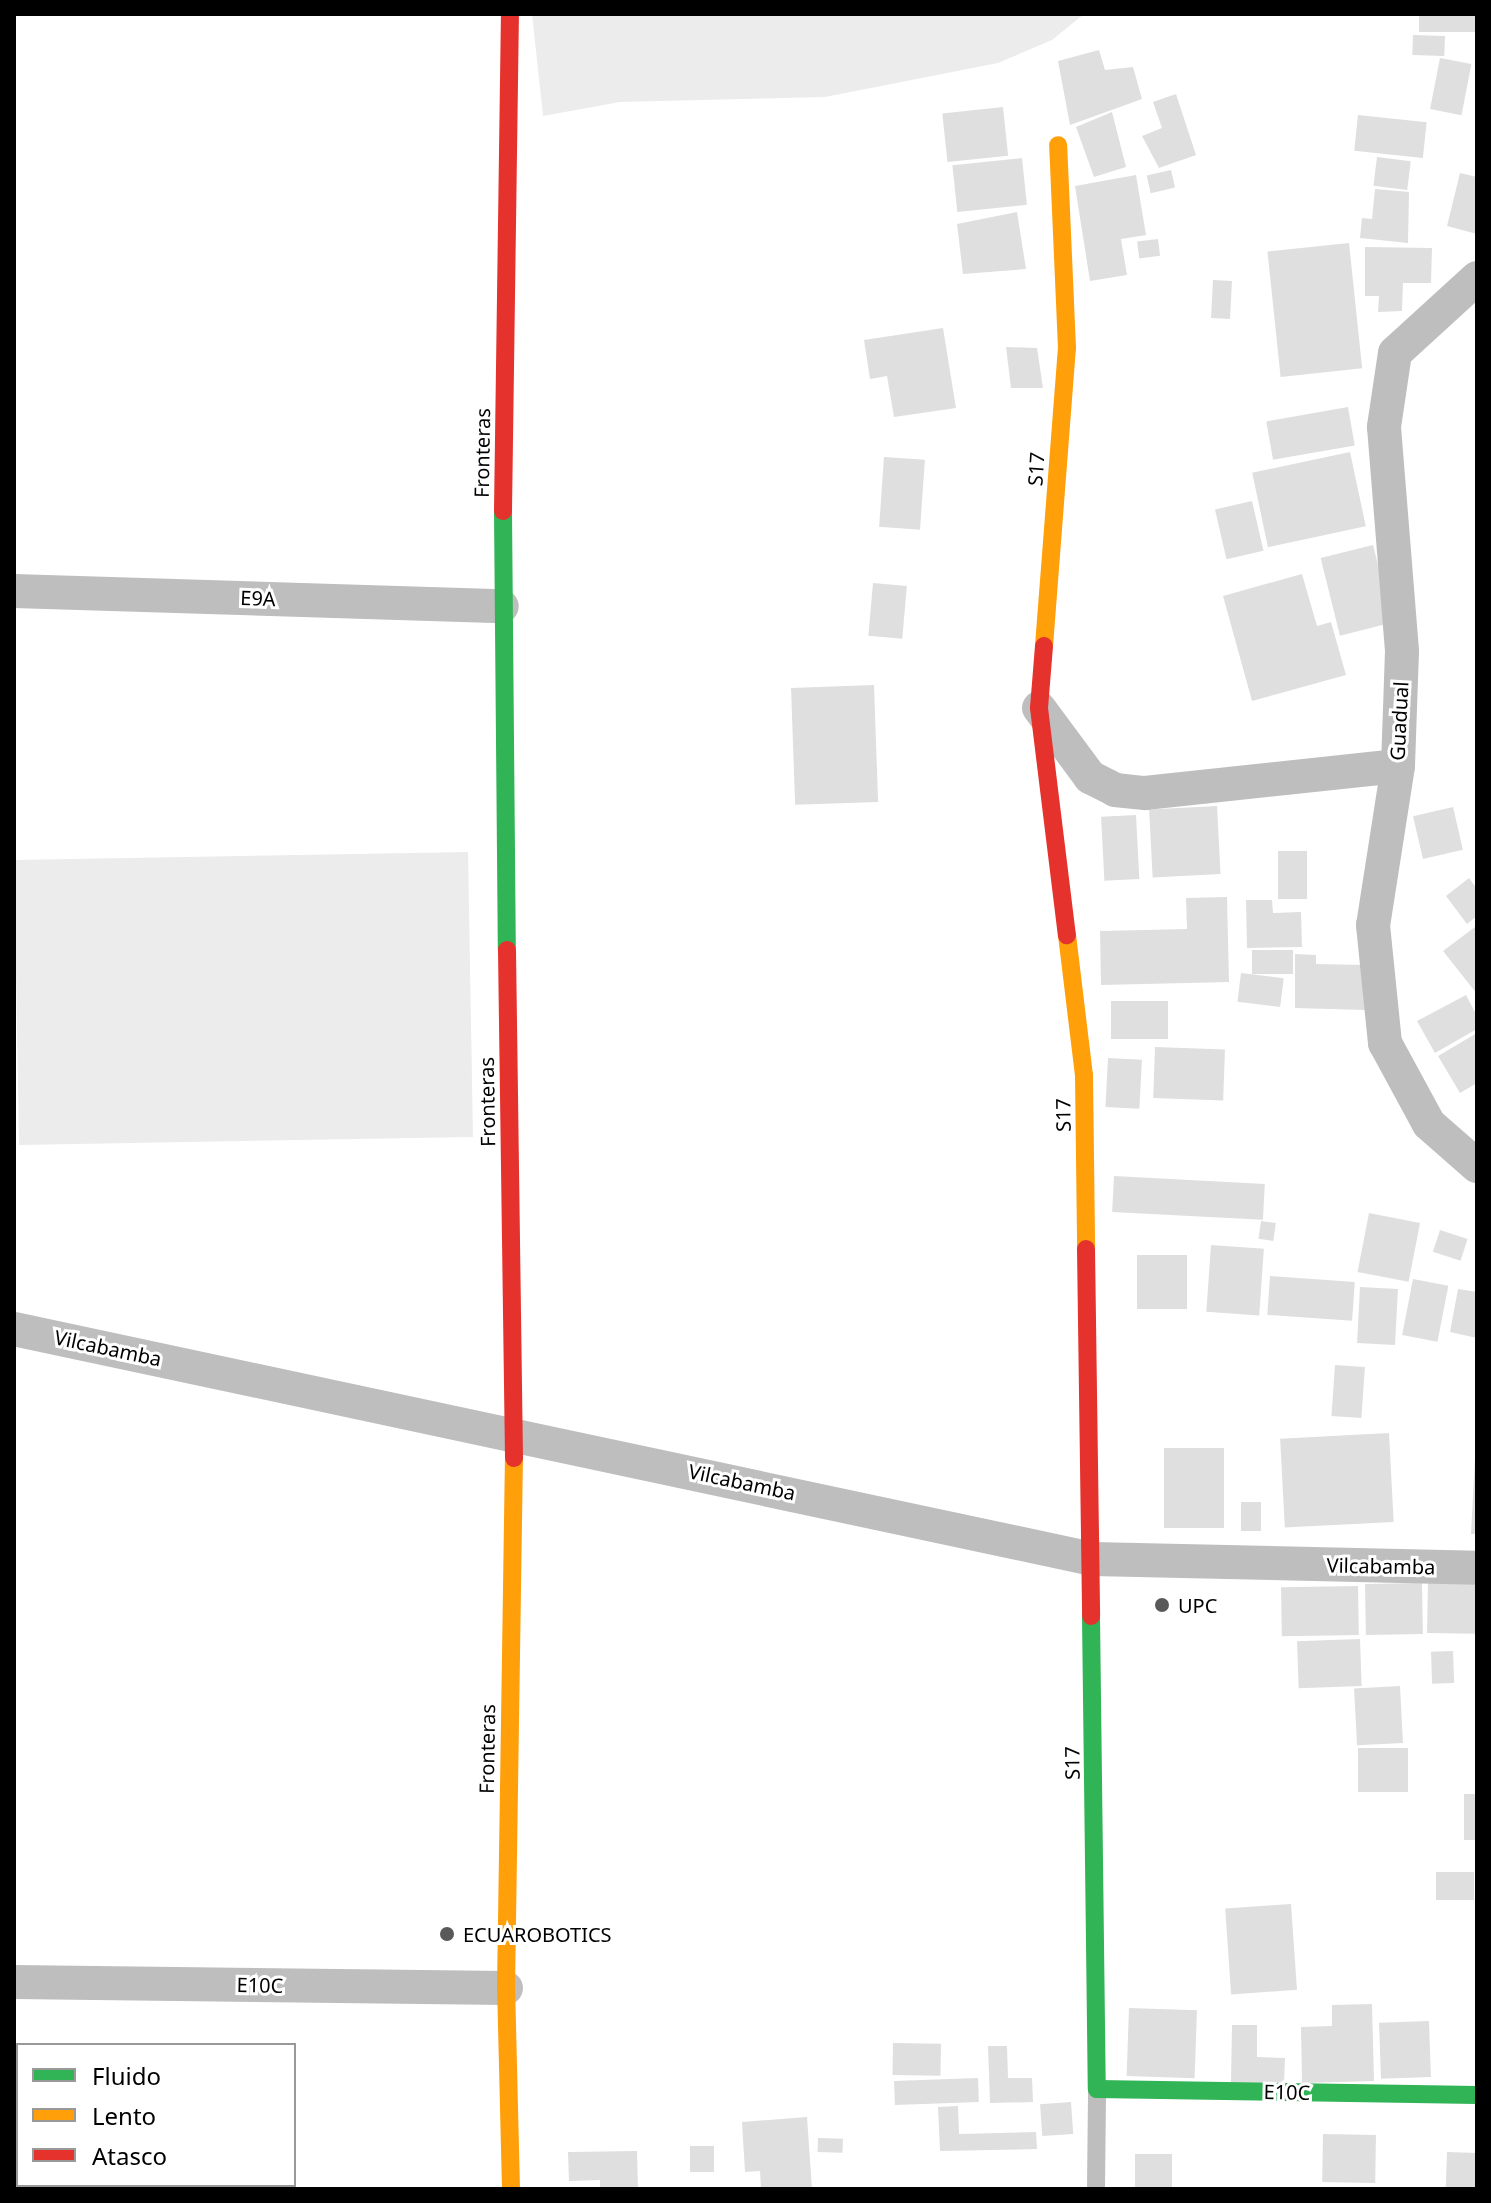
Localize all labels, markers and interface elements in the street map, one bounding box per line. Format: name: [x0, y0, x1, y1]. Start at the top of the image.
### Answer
street label: Fronteras: [469, 408, 495, 498]
street label: S17: [1023, 451, 1049, 487]
street label: E9A: [240, 585, 276, 611]
street label: Guadual: [1385, 681, 1413, 761]
street label: Fronteras: [474, 1057, 500, 1147]
street label: S17: [1051, 1098, 1075, 1132]
street label: Vilcabamba: [52, 1325, 164, 1371]
street label: Vilcabamba: [686, 1459, 798, 1505]
street label: Vilcabamba: [1326, 1553, 1436, 1579]
place label: UPC: [1178, 1593, 1217, 1617]
marker: UPC: [1153, 1596, 1171, 1614]
street label: Fronteras: [474, 1704, 500, 1794]
street label: S17: [1060, 1746, 1084, 1780]
place label: ECUAROBOTICS: [463, 1922, 612, 1946]
marker: ECUAROBOTICS: [438, 1925, 456, 1943]
street label: E10C: [236, 1973, 284, 1997]
legend: [16, 2043, 296, 2187]
text: Fluido: [92, 2059, 161, 2092]
street label: E10C: [1263, 2080, 1311, 2104]
text: Lento: [92, 2099, 156, 2132]
text: Atasco: [92, 2139, 167, 2172]

